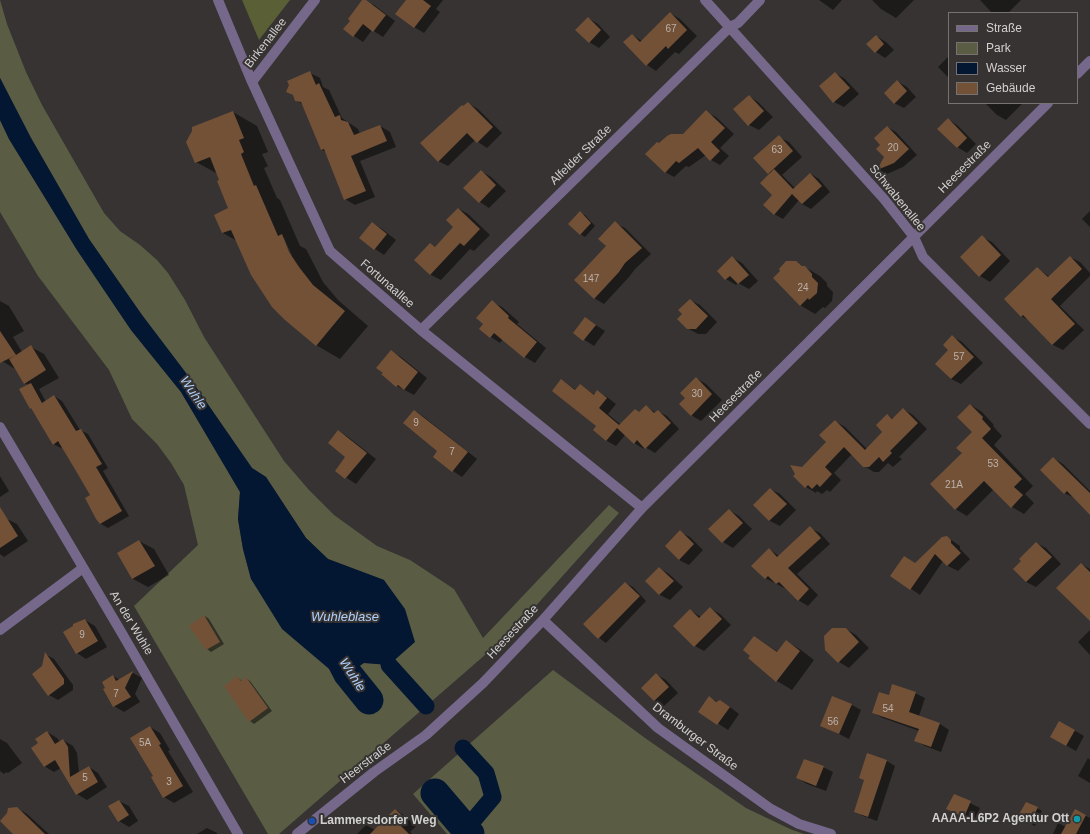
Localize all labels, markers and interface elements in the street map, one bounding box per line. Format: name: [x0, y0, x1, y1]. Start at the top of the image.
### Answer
legend: [948, 12, 1078, 104]
street label: Birkenallee: [242, 15, 290, 71]
text: Straße: [986, 21, 1022, 35]
house number: 67: [665, 23, 677, 35]
text: Park: [986, 41, 1011, 55]
text: Wasser: [986, 61, 1026, 75]
text: Gebäude: [986, 81, 1035, 95]
street label: Alfelder Straße: [547, 122, 615, 188]
street label: Heesestraße: [936, 138, 994, 196]
house number: 20: [887, 142, 899, 154]
house number: 63: [771, 144, 783, 156]
street label: Schwabenallee: [866, 162, 928, 234]
street label: Fortunaallee: [357, 257, 417, 311]
house number: 147: [583, 273, 599, 285]
house number: 24: [797, 282, 809, 294]
house number: 57: [953, 351, 965, 363]
street label: Heesestraße: [707, 367, 765, 425]
water label: Wuhle: [176, 373, 210, 413]
house number: 30: [691, 388, 703, 400]
house number: 9: [413, 417, 419, 429]
house number: 7: [449, 446, 455, 458]
house number: 53: [987, 458, 999, 470]
house number: 21A: [945, 479, 963, 491]
street label: An der Wuhle: [106, 588, 156, 658]
street label: Heesestraße: [484, 602, 542, 662]
water label: Wuhleblase: [311, 609, 379, 625]
house number: 9: [79, 629, 85, 641]
water label: Wuhle: [335, 655, 369, 695]
house number: 7: [113, 688, 119, 700]
street label: Dramburger Straße: [649, 700, 741, 774]
house number: 54: [882, 703, 894, 715]
house number: 56: [827, 716, 839, 728]
house number: 5A: [139, 737, 151, 749]
street label: Heerstraße: [338, 739, 394, 787]
house number: 5: [82, 772, 88, 784]
house number: 3: [166, 776, 172, 788]
place label: AAAA-L6P2 Agentur Ott: [932, 812, 1069, 826]
place label: Lammersdorfer Weg: [320, 814, 436, 828]
marker: AAAA-L6P2 Agentur Ott: [1072, 814, 1082, 824]
marker: Lammersdorfer Weg: [307, 816, 317, 826]

